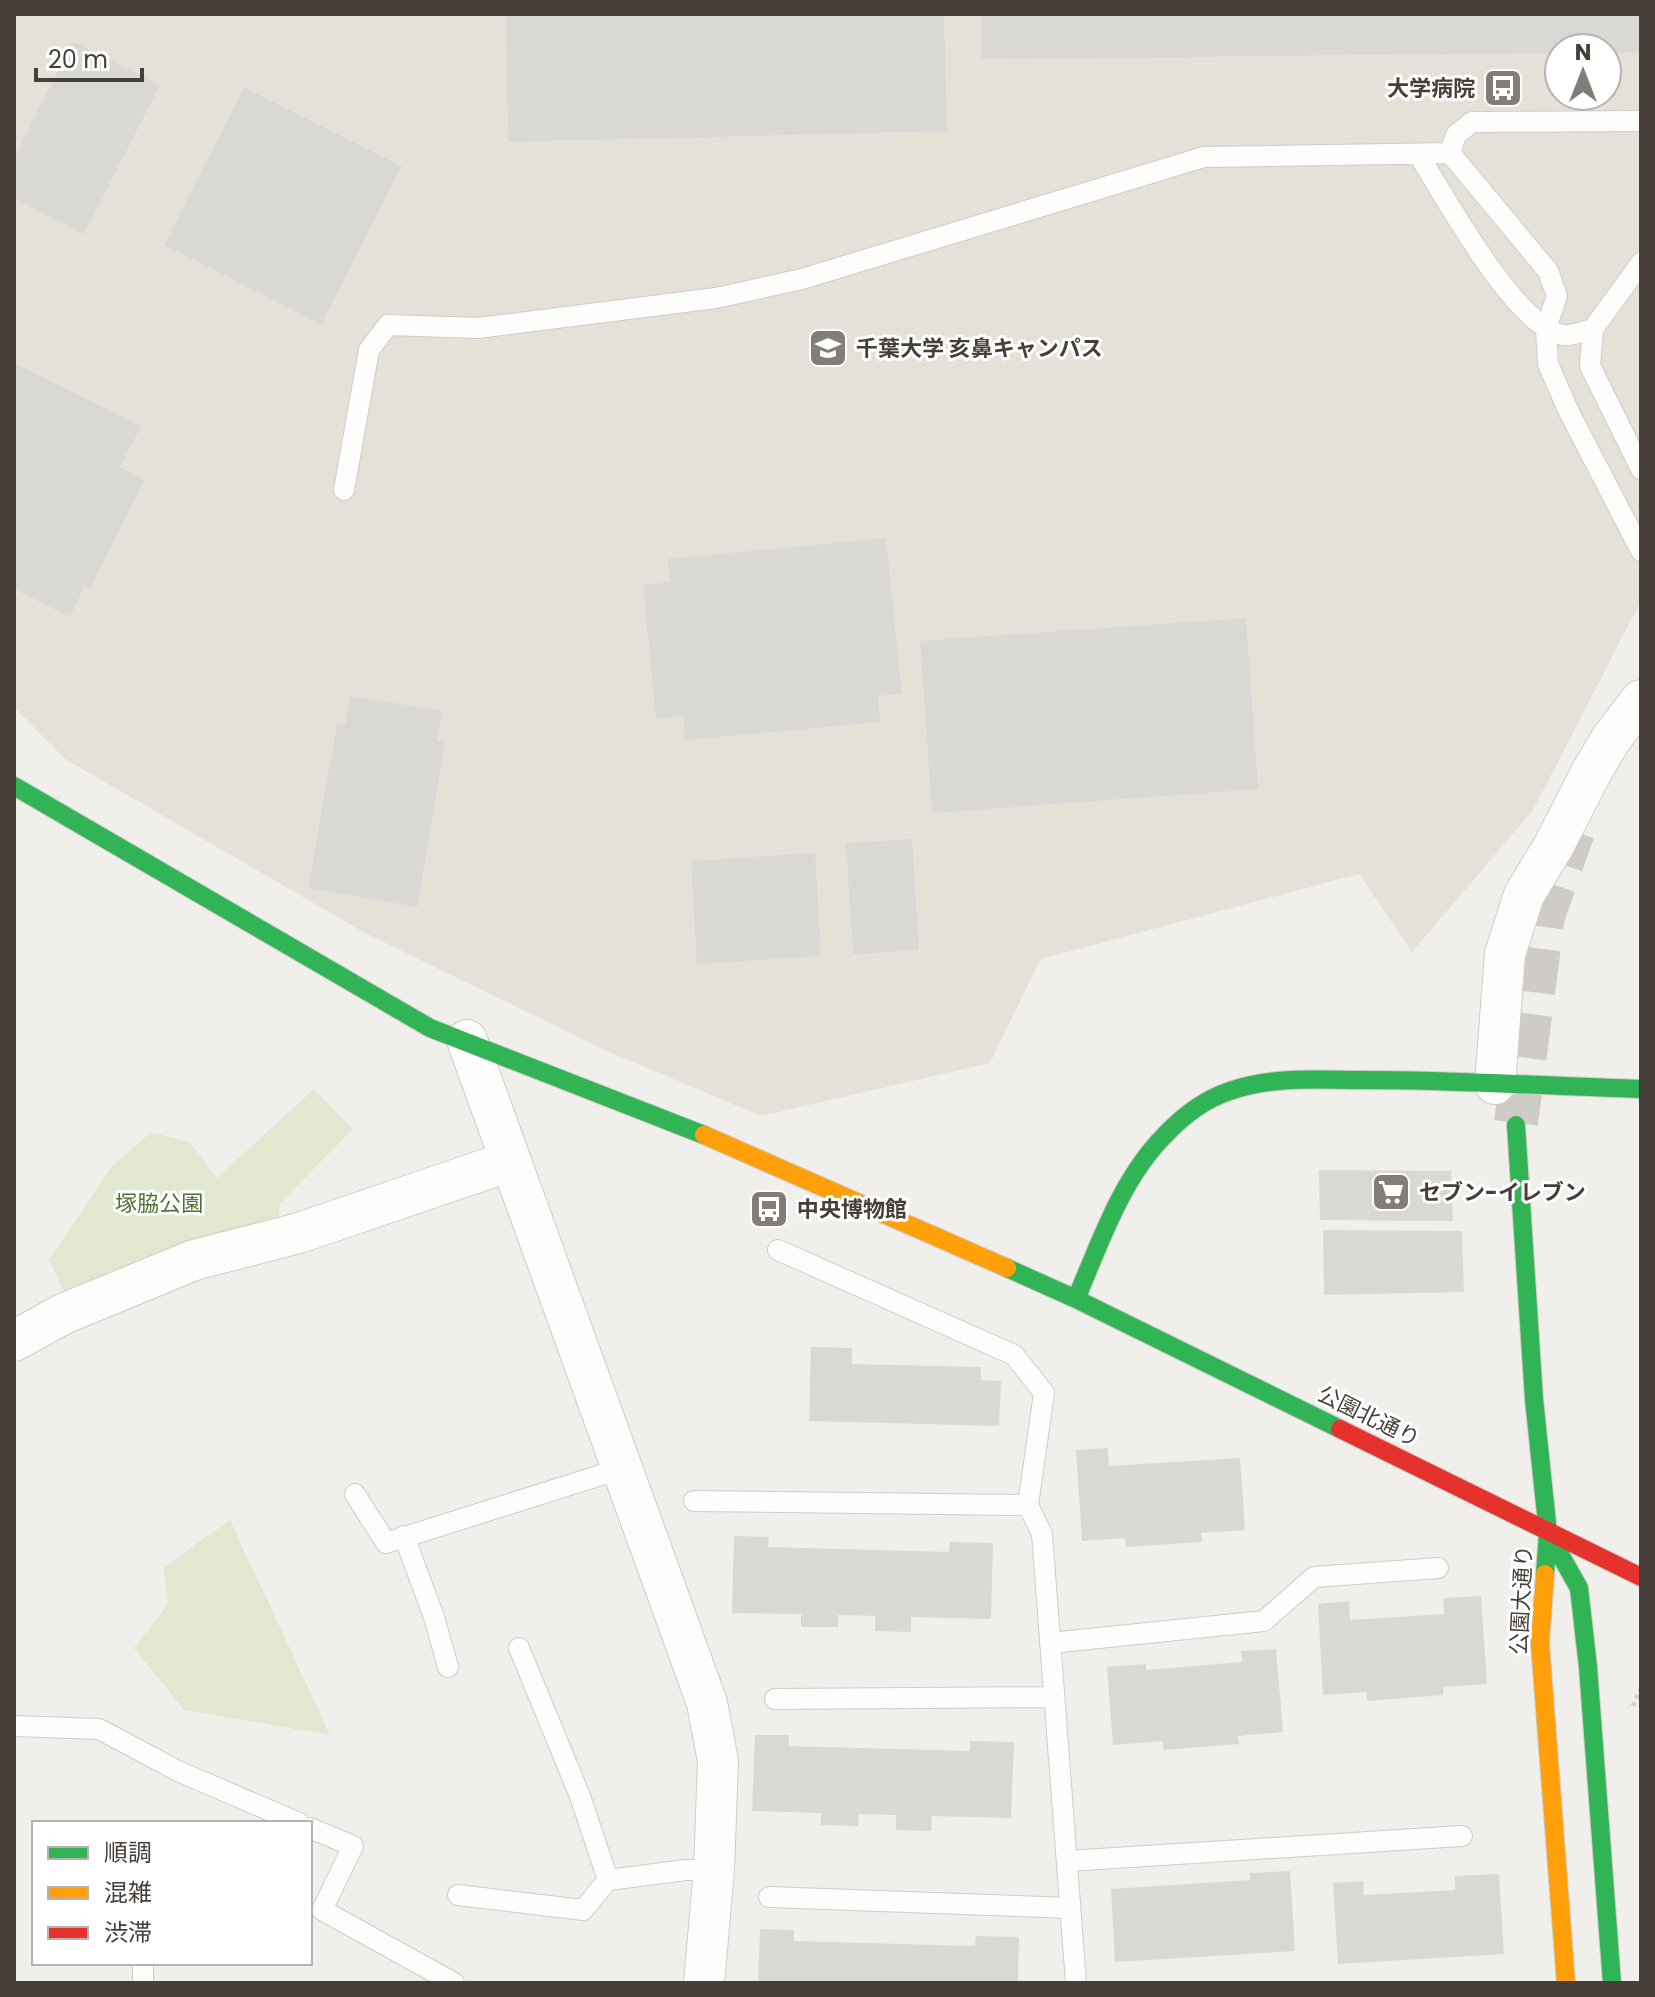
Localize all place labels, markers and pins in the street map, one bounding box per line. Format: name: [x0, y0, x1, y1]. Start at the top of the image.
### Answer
bus stop icon: 大学病院: [1482, 67, 1524, 109]
place label: 大学病院: [1387, 73, 1475, 104]
school or university icon: 千葉大学 亥鼻キャンパス: [807, 327, 849, 369]
place label: 千葉大学 亥鼻キャンパス: [856, 333, 1103, 364]
supermarket icon: セブン-イレブン: [1370, 1171, 1412, 1213]
place label: セブン-イレブン: [1419, 1177, 1586, 1208]
bus stop icon: 中央博物館: [748, 1188, 790, 1230]
place label: 中央博物館: [797, 1194, 907, 1225]

